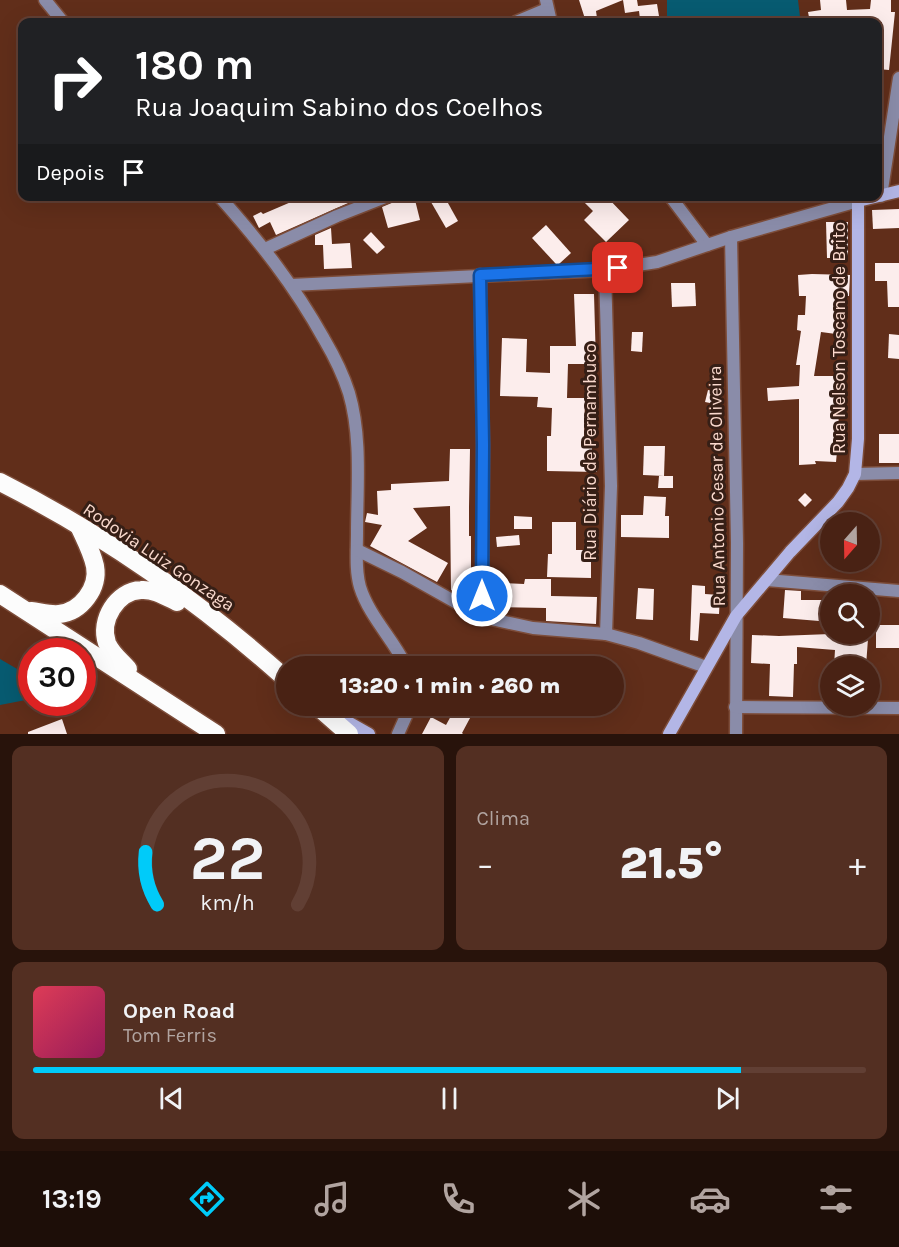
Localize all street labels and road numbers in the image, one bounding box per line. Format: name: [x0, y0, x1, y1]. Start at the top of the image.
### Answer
street label: Rua Nelson Toscano de Brito: [828, 222, 850, 454]
street label: Rua Diário de Pernambuco: [579, 343, 601, 561]
street label: Rua Antonio Cesar de Oliveira: [704, 365, 730, 607]
street label: Rodovia Luiz Gonzaga: [79, 498, 239, 616]

